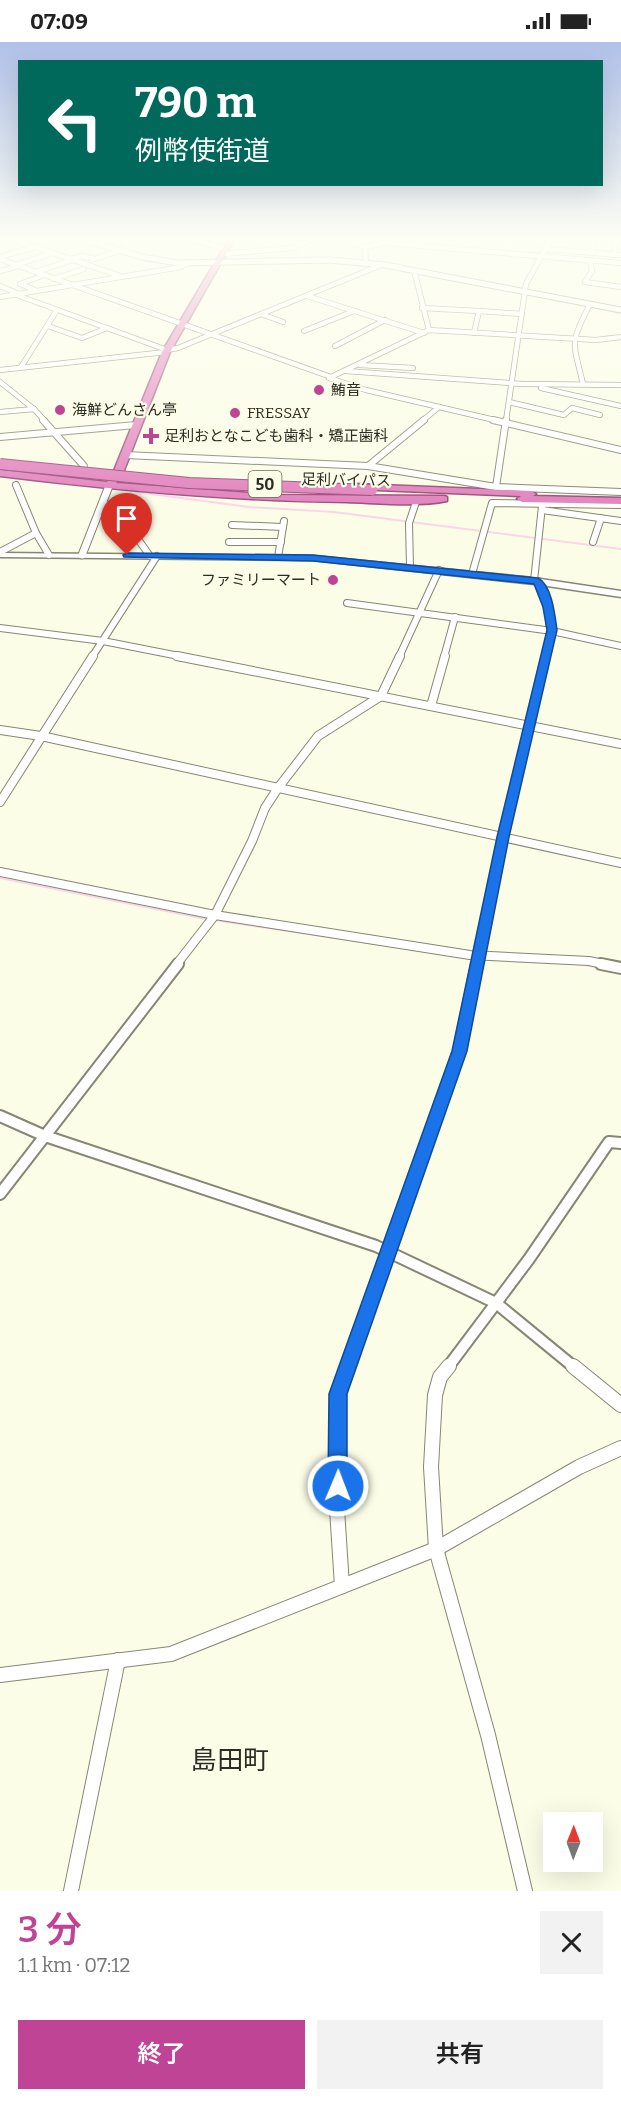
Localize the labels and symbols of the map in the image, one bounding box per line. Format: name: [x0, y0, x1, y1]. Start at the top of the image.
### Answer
place label: 鮪音: [331, 381, 361, 399]
marker: 鮪音: [312, 383, 326, 397]
place label: 海鮮どんさん亭: [72, 401, 177, 419]
marker: 海鮮どんさん亭: [53, 403, 67, 417]
place label: FRESSAY: [247, 404, 311, 422]
marker: FRESSAY: [228, 406, 242, 420]
marker: 足利おとなこども歯科・矯正歯科: [142, 427, 160, 445]
place label: 足利おとなこども歯科・矯正歯科: [164, 427, 389, 445]
street label: 足利バイパス: [301, 470, 391, 490]
road number: 50: [248, 471, 282, 497]
pin: [101, 493, 152, 555]
place label: ファミリーマート: [201, 571, 321, 589]
marker: ファミリーマート: [326, 573, 340, 587]
position arrow: [306, 1454, 370, 1518]
district label: 島田町: [191, 1745, 269, 1776]
north arrow: [543, 1812, 603, 1872]

